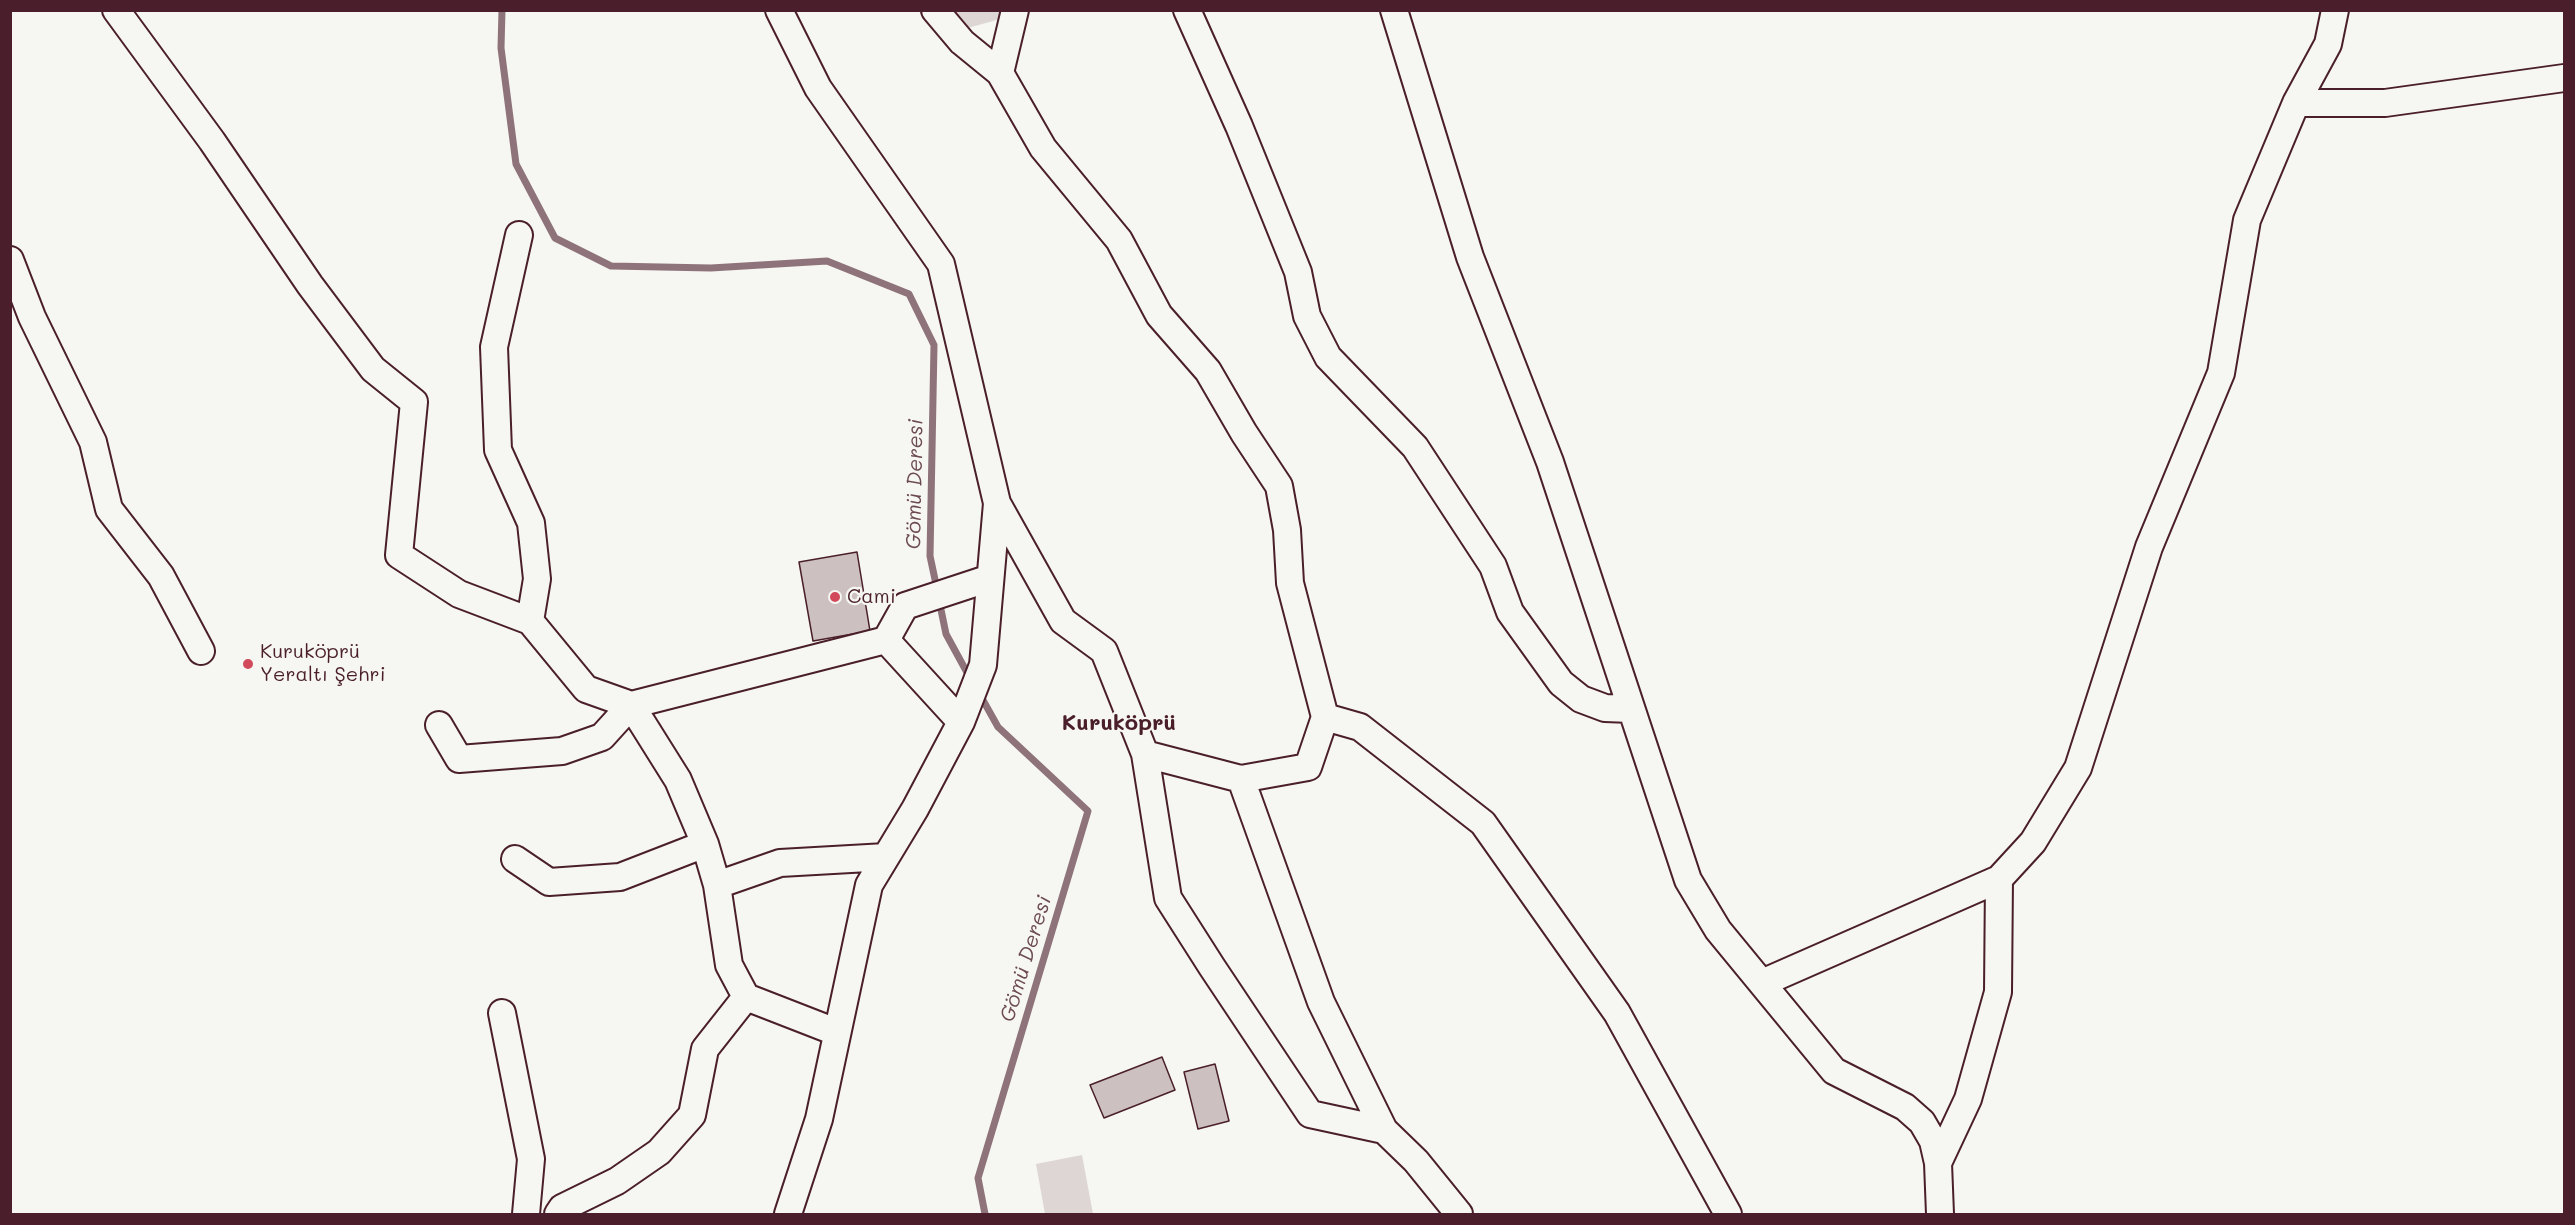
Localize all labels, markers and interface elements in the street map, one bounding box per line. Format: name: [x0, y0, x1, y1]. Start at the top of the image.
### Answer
water label: Gömü Deresi: [901, 419, 929, 549]
place label: Cami: [847, 585, 896, 609]
marker: Cami: [828, 590, 842, 604]
place label: Kuruköprü Yeraltı Şehri: [260, 640, 386, 687]
marker: Kuruköprü Yeraltı Şehri: [241, 657, 255, 671]
district label: Kuruköprü: [1062, 710, 1176, 736]
water label: Gömü Deresi: [995, 893, 1057, 1025]

